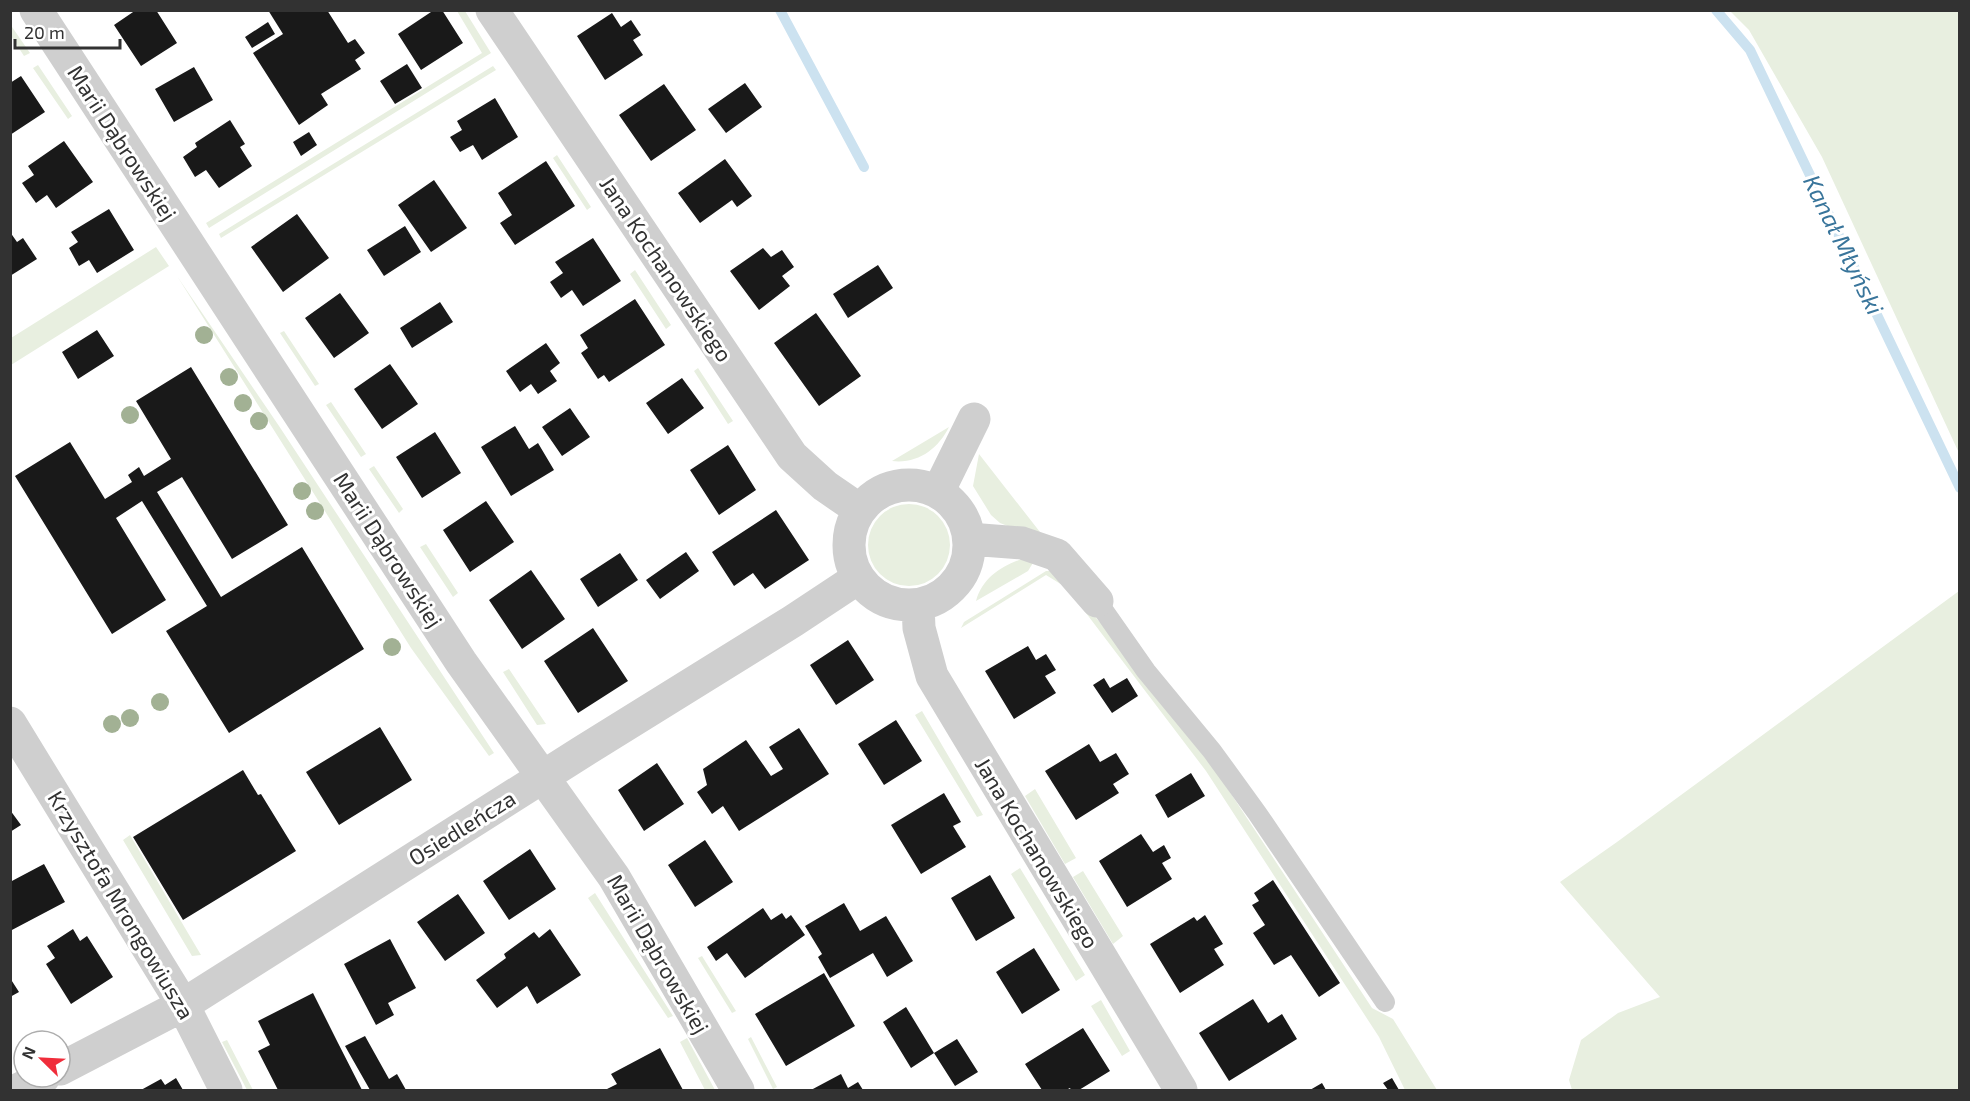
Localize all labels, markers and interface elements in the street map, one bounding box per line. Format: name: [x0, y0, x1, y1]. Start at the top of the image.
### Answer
scale bar: [15, 12, 120, 50]
text: 20 m: [24, 21, 65, 43]
street label: Marii Dąbrowskiej: [62, 60, 183, 225]
water label: Kanał Młyński: [1798, 170, 1891, 319]
street label: Jana Kochanowskiego: [595, 171, 739, 366]
street label: Marii Dąbrowskiej: [328, 467, 449, 632]
street label: Jana Kochanowskiego: [971, 752, 1105, 953]
street label: Osiedleńcza: [403, 784, 520, 870]
street label: Krzysztofa Mrongowiusza: [43, 786, 200, 1023]
street label: Marii Dąbrowskiej: [602, 869, 715, 1038]
north arrow: [12, 1029, 72, 1089]
text: N: [17, 1044, 39, 1062]

